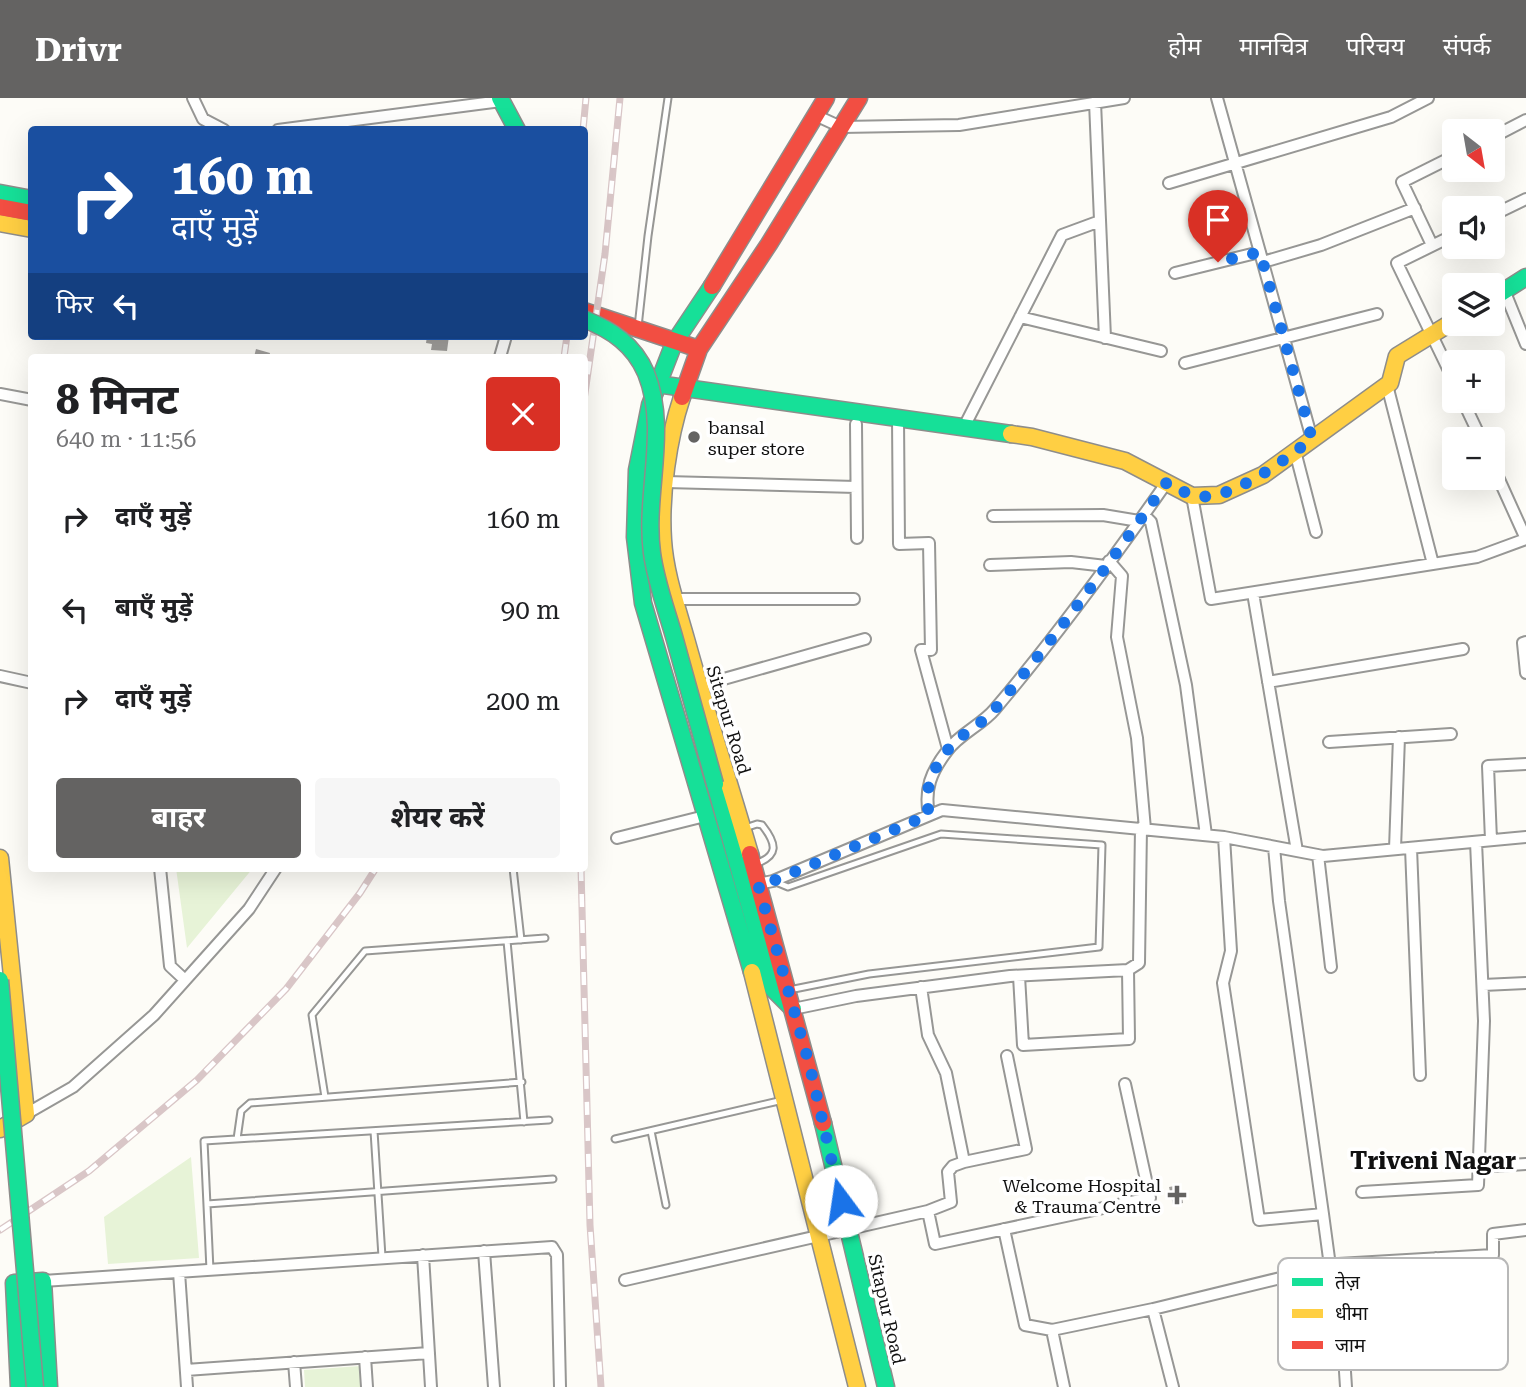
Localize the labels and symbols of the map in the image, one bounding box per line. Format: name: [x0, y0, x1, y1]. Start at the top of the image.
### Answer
north arrow: [1442, 119, 1505, 182]
pin: [1188, 190, 1248, 262]
place label: bansal super store: [708, 417, 805, 459]
marker: bansal super store: [686, 429, 702, 445]
street label: Sitapur Road: [703, 663, 756, 777]
district label: Triveni Nagar: [1350, 1147, 1516, 1175]
position arrow: [804, 1164, 878, 1238]
place label: Welcome Hospital & Trauma Centre: [1002, 1175, 1161, 1217]
marker: Welcome Hospital & Trauma Centre: [1167, 1185, 1187, 1205]
street label: Sitapur Road: [864, 1252, 910, 1367]
legend: [1278, 1258, 1508, 1370]
text: तेज़: [1335, 1271, 1361, 1294]
text: धीमा: [1335, 1302, 1369, 1325]
text: जाम: [1335, 1334, 1366, 1357]

